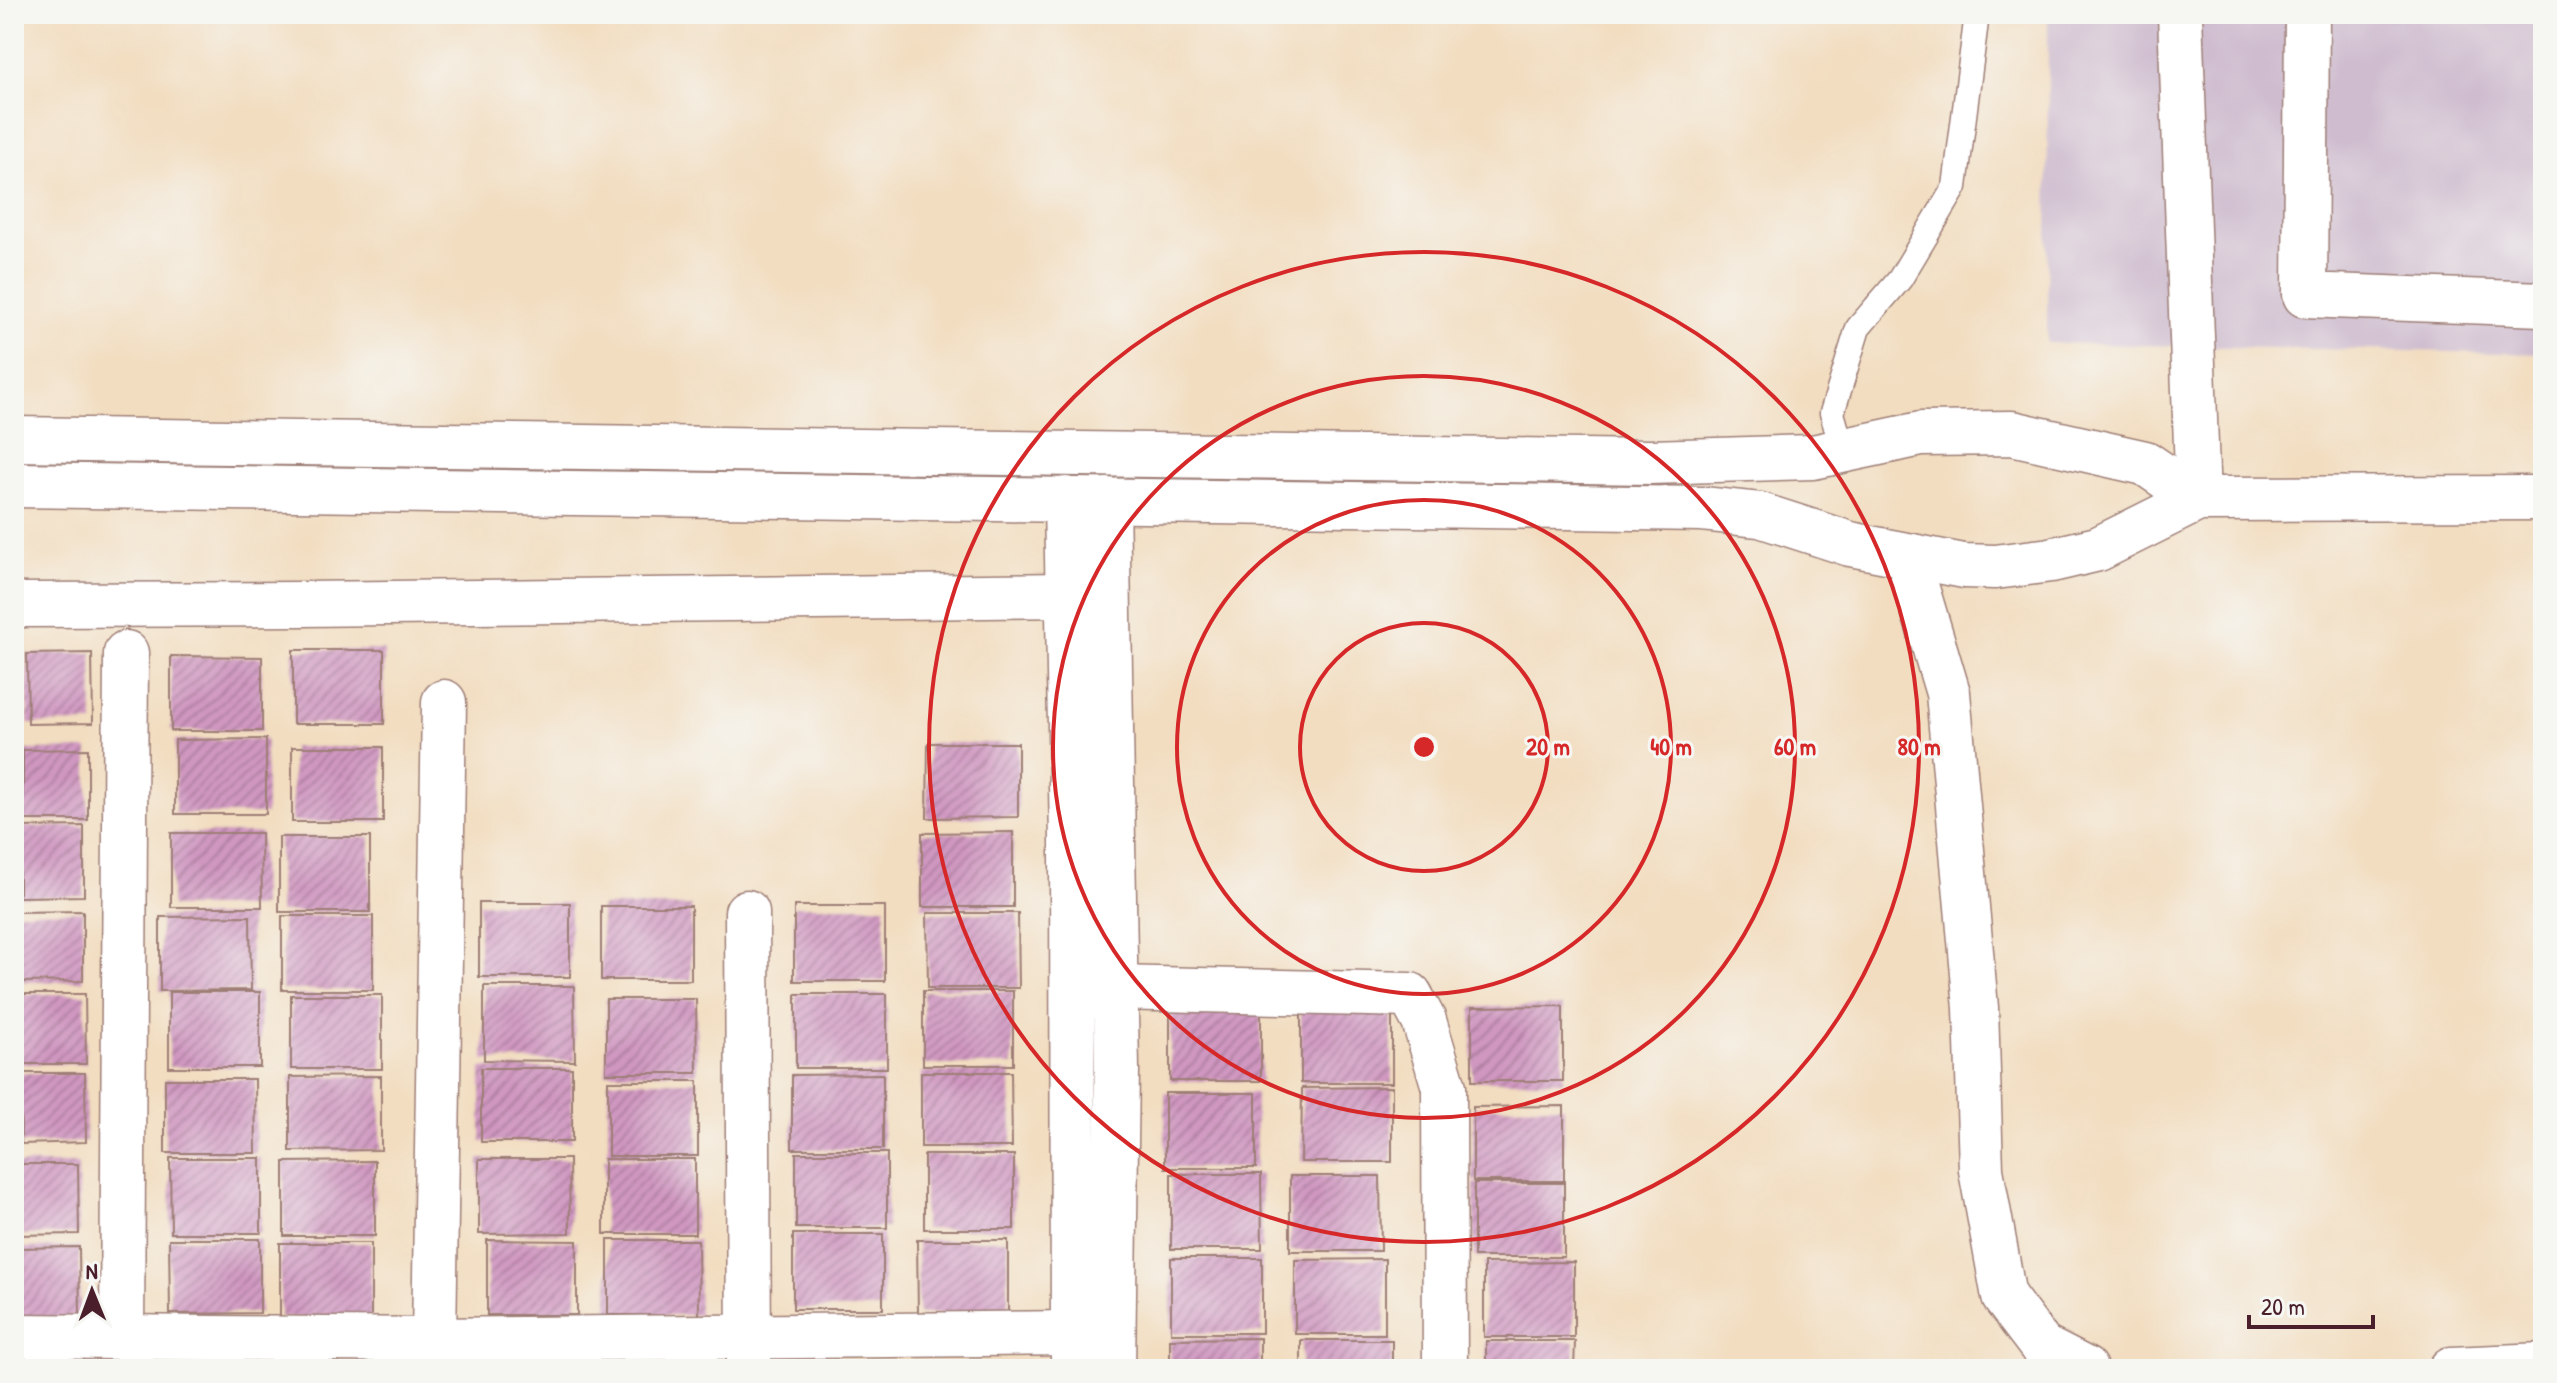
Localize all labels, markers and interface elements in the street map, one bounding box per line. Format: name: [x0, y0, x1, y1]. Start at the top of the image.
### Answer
text: 20 m: [1526, 730, 1570, 762]
text: 40 m: [1650, 730, 1692, 762]
text: 60 m: [1774, 730, 1816, 762]
text: 80 m: [1898, 730, 1940, 762]
centre of rings: [1410, 733, 1438, 761]
north arrow: [52, 1251, 132, 1331]
text: N: [86, 1256, 98, 1286]
scale bar: [2249, 1279, 2373, 1329]
text: 20 m: [2261, 1290, 2305, 1322]

